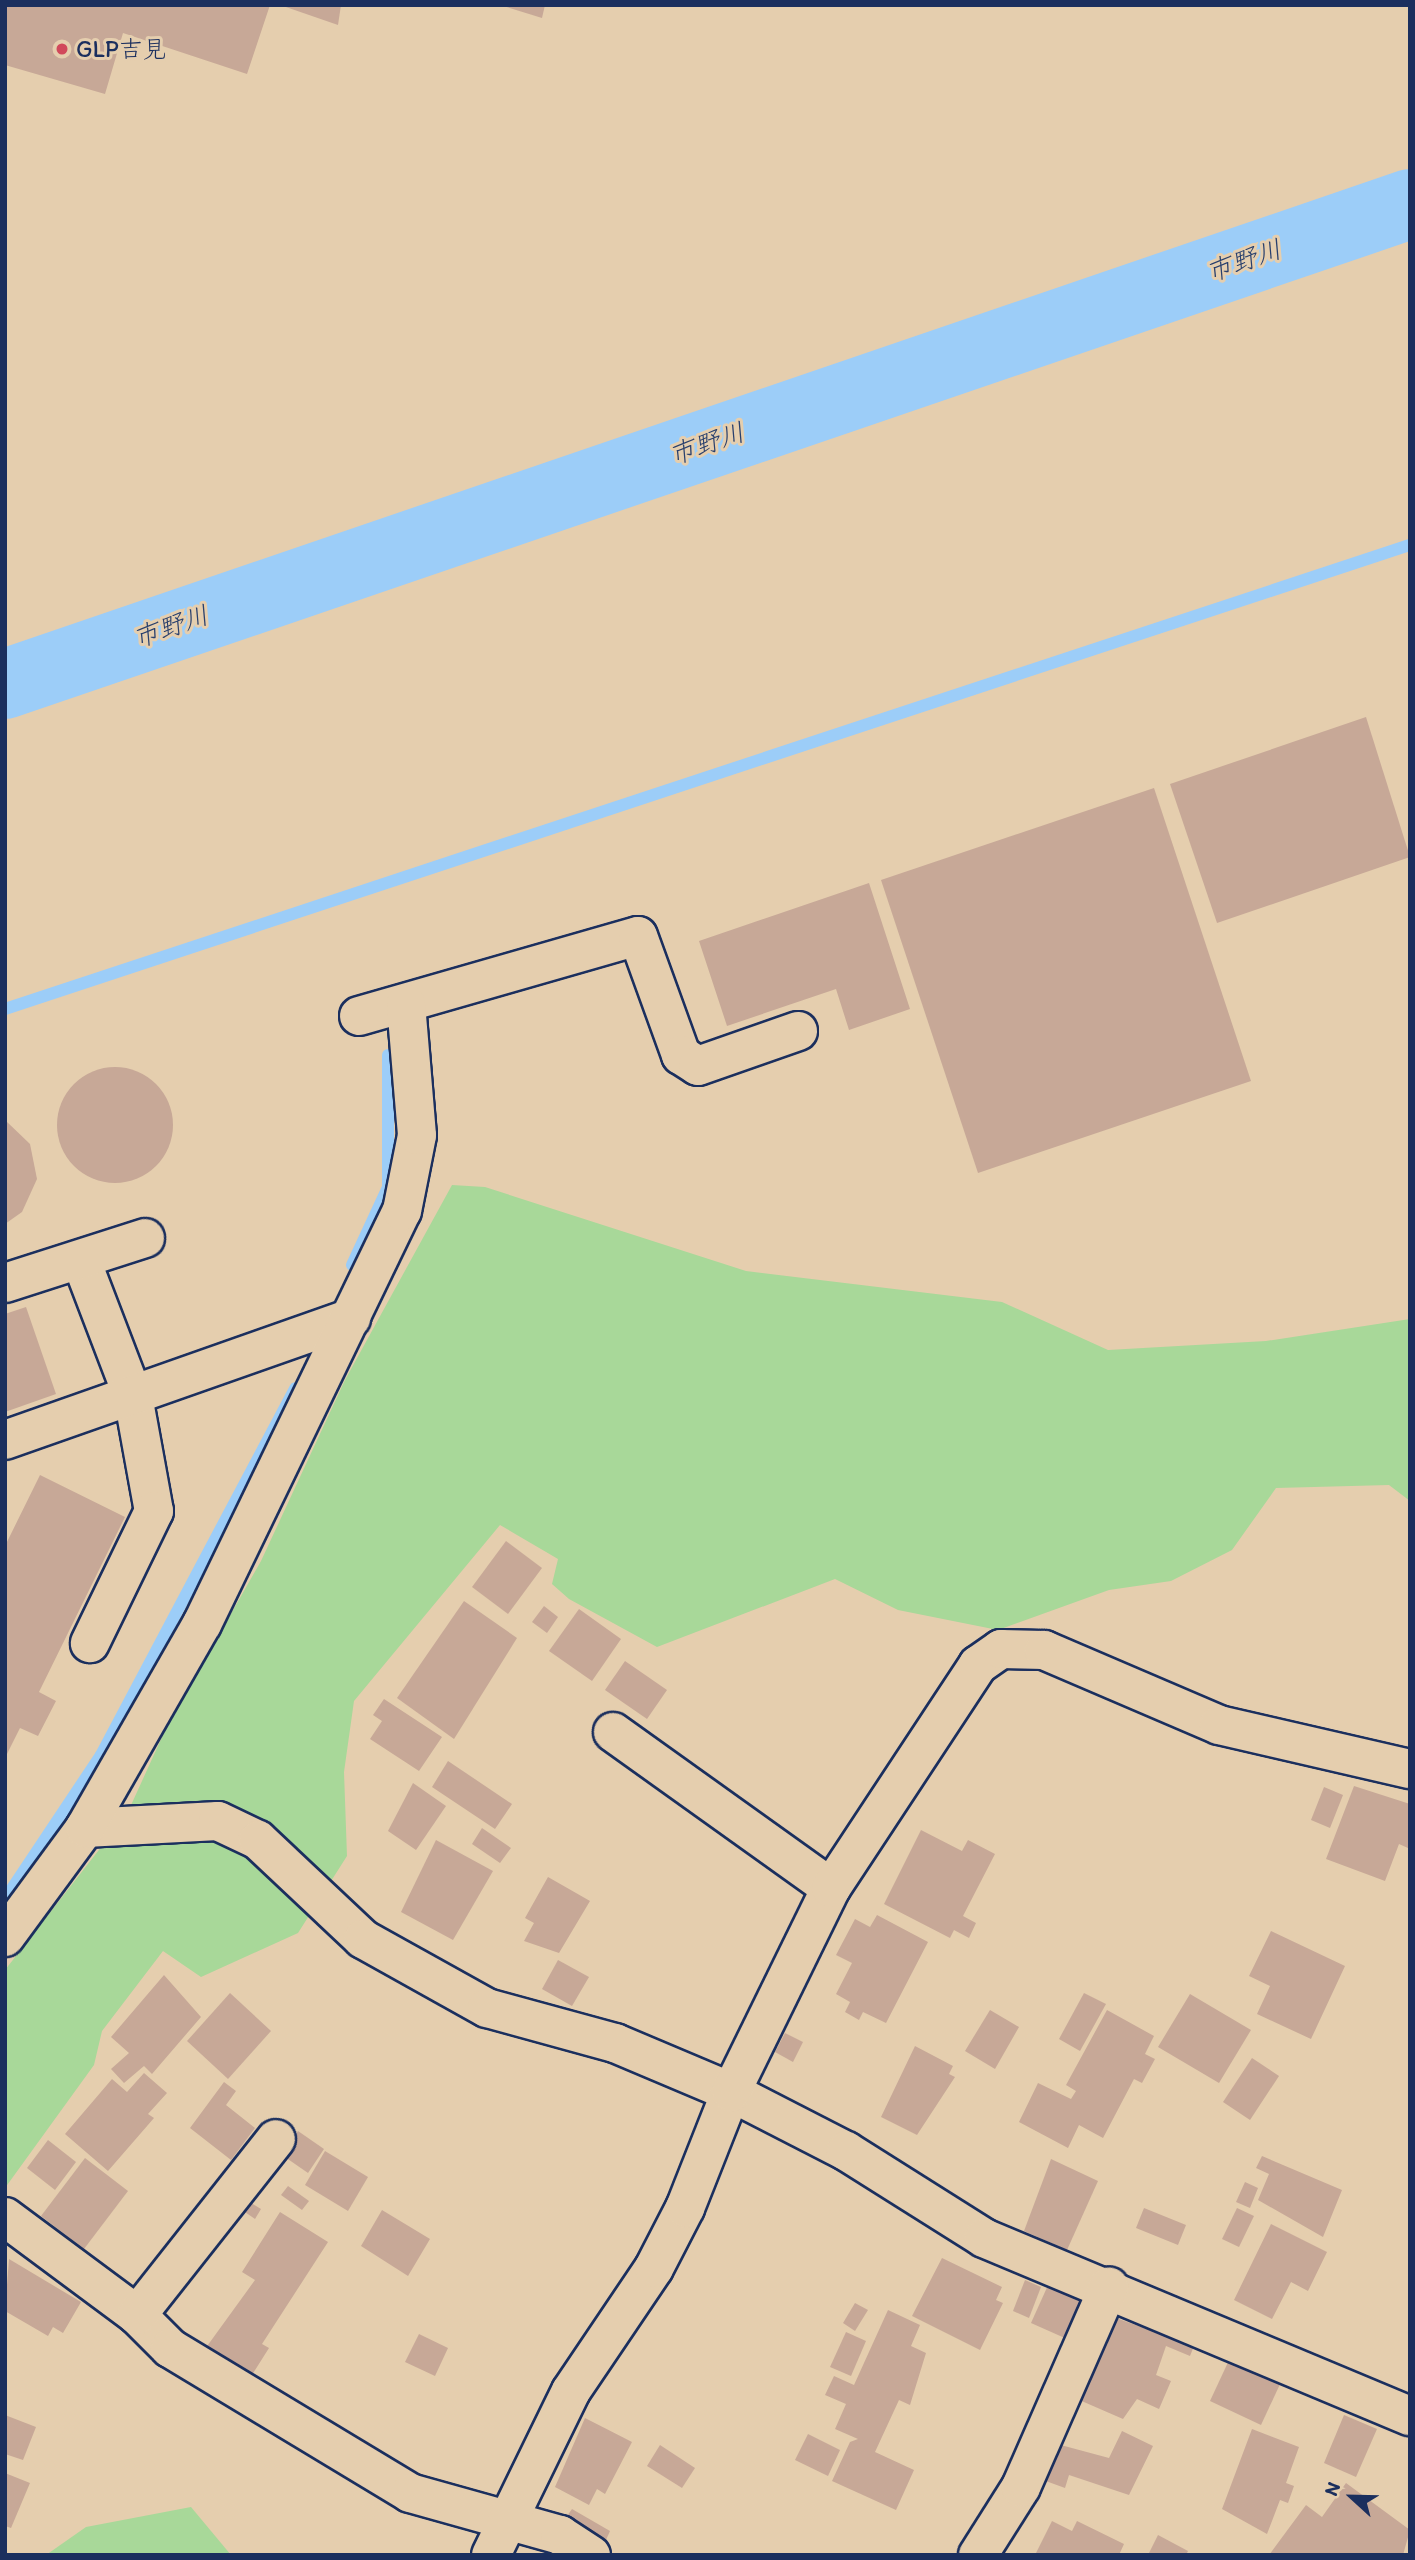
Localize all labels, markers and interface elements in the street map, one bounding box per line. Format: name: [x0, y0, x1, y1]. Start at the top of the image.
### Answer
place label: GLP吉見: [76, 35, 167, 63]
marker: GLP吉見: [54, 41, 70, 57]
water label: 市野川: [1202, 234, 1286, 288]
water label: 市野川: [665, 417, 749, 471]
water label: 市野川: [129, 600, 213, 654]
north arrow: [1317, 2462, 1387, 2532]
text: N: [1319, 2479, 1345, 2499]

